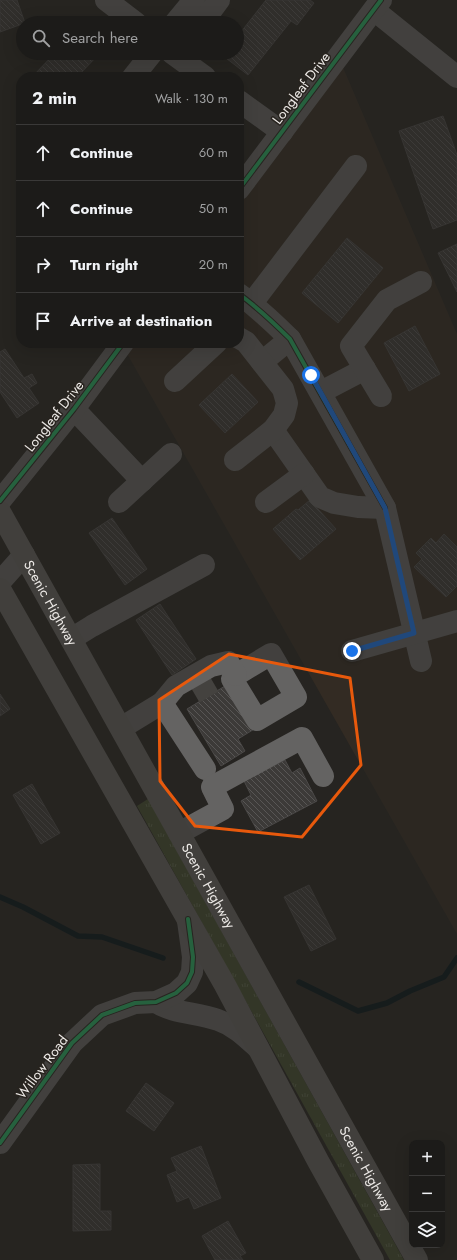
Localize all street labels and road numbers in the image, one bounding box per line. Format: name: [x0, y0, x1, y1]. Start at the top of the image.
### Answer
street label: Longleaf Drive: [267, 48, 335, 128]
street label: Longleaf Drive: [20, 376, 88, 456]
street label: Scenic Highway: [19, 557, 83, 650]
street label: Scenic Highway: [177, 840, 241, 933]
street label: Willow Road: [11, 1031, 73, 1103]
street label: Scenic Highway: [334, 1123, 398, 1216]

